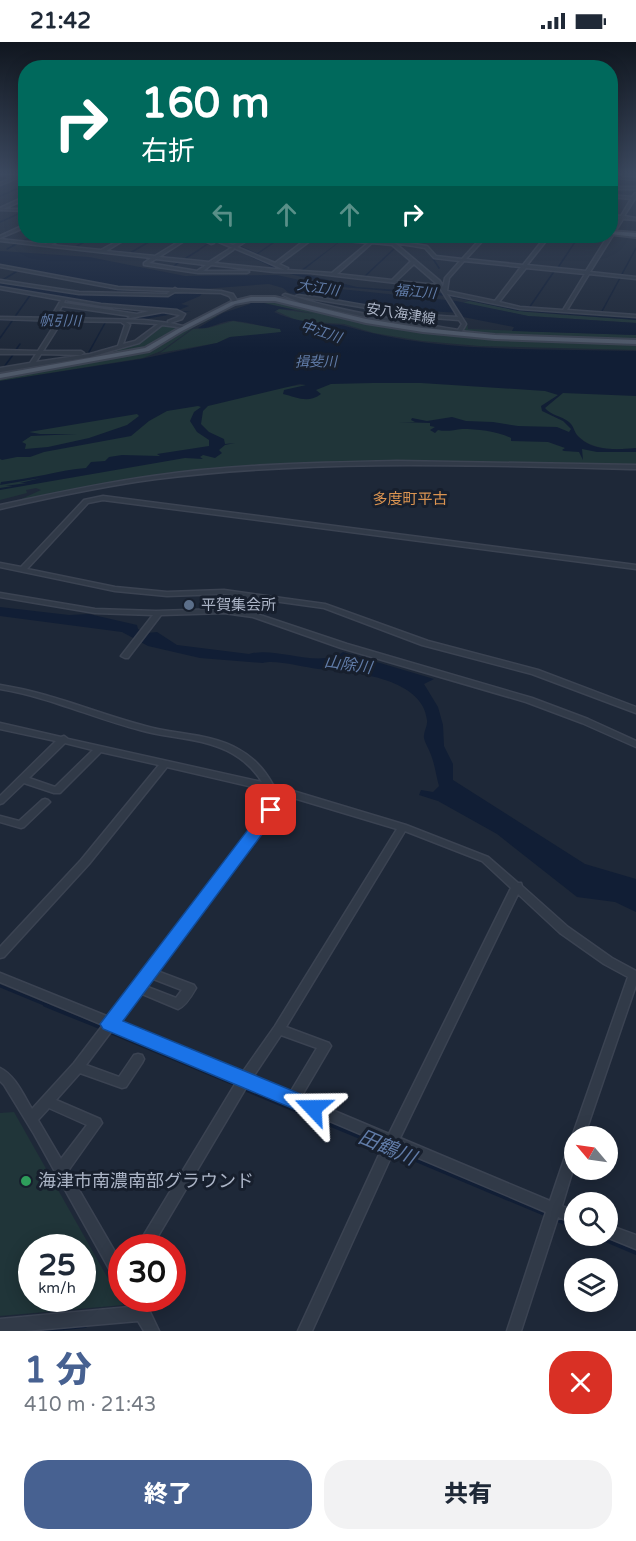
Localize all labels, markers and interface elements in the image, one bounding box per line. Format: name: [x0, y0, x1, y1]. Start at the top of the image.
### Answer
text: 21:42: [30, 8, 91, 34]
text: 160 m: [141, 78, 270, 129]
icon: right: [42, 84, 120, 162]
text: 右折: [141, 135, 195, 168]
icon: left: [207, 198, 240, 231]
icon: ahead: [270, 198, 303, 231]
icon: ahead: [333, 198, 366, 231]
icon: right: [396, 198, 429, 231]
water label: 大江川: [296, 276, 342, 300]
water label: 福江川: [393, 282, 439, 302]
street label: 安八海津線: [365, 300, 437, 328]
water label: 帆引川: [39, 312, 83, 330]
water label: 中江川: [298, 317, 346, 347]
water label: 揖斐川: [295, 353, 339, 371]
district label: 多度町平古: [372, 490, 448, 508]
place label: 平賀集会所: [201, 596, 276, 614]
marker: 平賀集会所: [182, 598, 196, 612]
water label: 山除川: [323, 652, 375, 679]
pin: [245, 784, 296, 835]
icon: arrive: [254, 793, 287, 826]
position arrow: [281, 1076, 345, 1140]
water label: 田鶴川: [355, 1125, 421, 1172]
north arrow: [564, 1126, 618, 1180]
map controls: [564, 1126, 618, 1312]
place label: 海津市南濃南部グラウンド: [38, 1170, 254, 1192]
marker: 海津市南濃南部グラウンド: [19, 1174, 33, 1188]
button: search: [564, 1192, 618, 1246]
speed limit sign: 30: [108, 1234, 186, 1312]
text: 25: [38, 1247, 76, 1284]
button: layers: [564, 1258, 618, 1312]
text: km/h: [38, 1279, 76, 1297]
text: 1 分: [24, 1349, 92, 1392]
button: close: [549, 1351, 612, 1414]
text: 410 m · 21:43: [24, 1393, 156, 1417]
button: 終了: [24, 1460, 312, 1529]
button: 共有: [324, 1460, 612, 1529]

